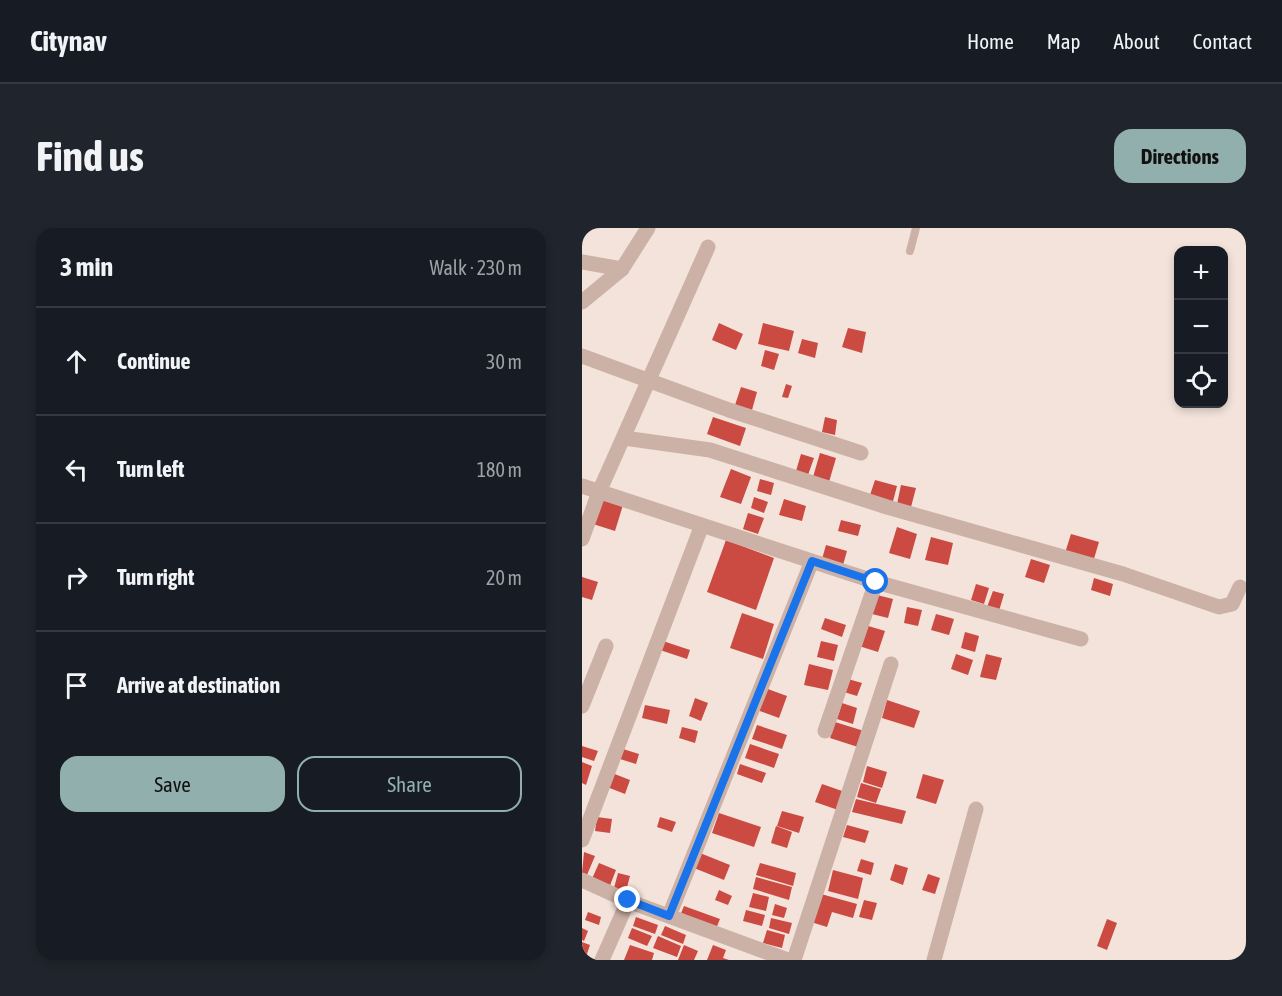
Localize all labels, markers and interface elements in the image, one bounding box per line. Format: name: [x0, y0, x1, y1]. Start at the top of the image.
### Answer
text: Citynav: [30, 25, 107, 57]
text: Home: [967, 29, 1014, 53]
text: Map: [1047, 29, 1081, 53]
text: About: [1114, 29, 1160, 53]
text: Contact: [1193, 29, 1252, 53]
button: Directions: [1114, 129, 1246, 183]
text: Find us: [36, 132, 144, 180]
map controls: [1174, 246, 1228, 408]
button: +: [1174, 246, 1228, 300]
text: 3 min: [60, 252, 113, 282]
text: Walk · 230 m: [430, 256, 522, 279]
button: −: [1174, 300, 1228, 354]
icon: ahead: [60, 345, 93, 378]
text: Continue: [117, 348, 191, 374]
text: 30 m: [486, 350, 522, 373]
button: locate: [1174, 354, 1228, 408]
icon: left: [60, 453, 93, 486]
text: Turn left: [117, 456, 184, 482]
text: 180 m: [477, 458, 522, 481]
icon: right: [60, 561, 93, 594]
text: Turn right: [117, 564, 194, 590]
text: 20 m: [486, 566, 522, 589]
route start: [862, 568, 888, 594]
icon: arrive: [60, 669, 93, 702]
text: Arrive at destination: [117, 672, 280, 698]
button: Save: [60, 756, 285, 812]
button: Share: [297, 756, 522, 812]
route end: [614, 886, 640, 912]

